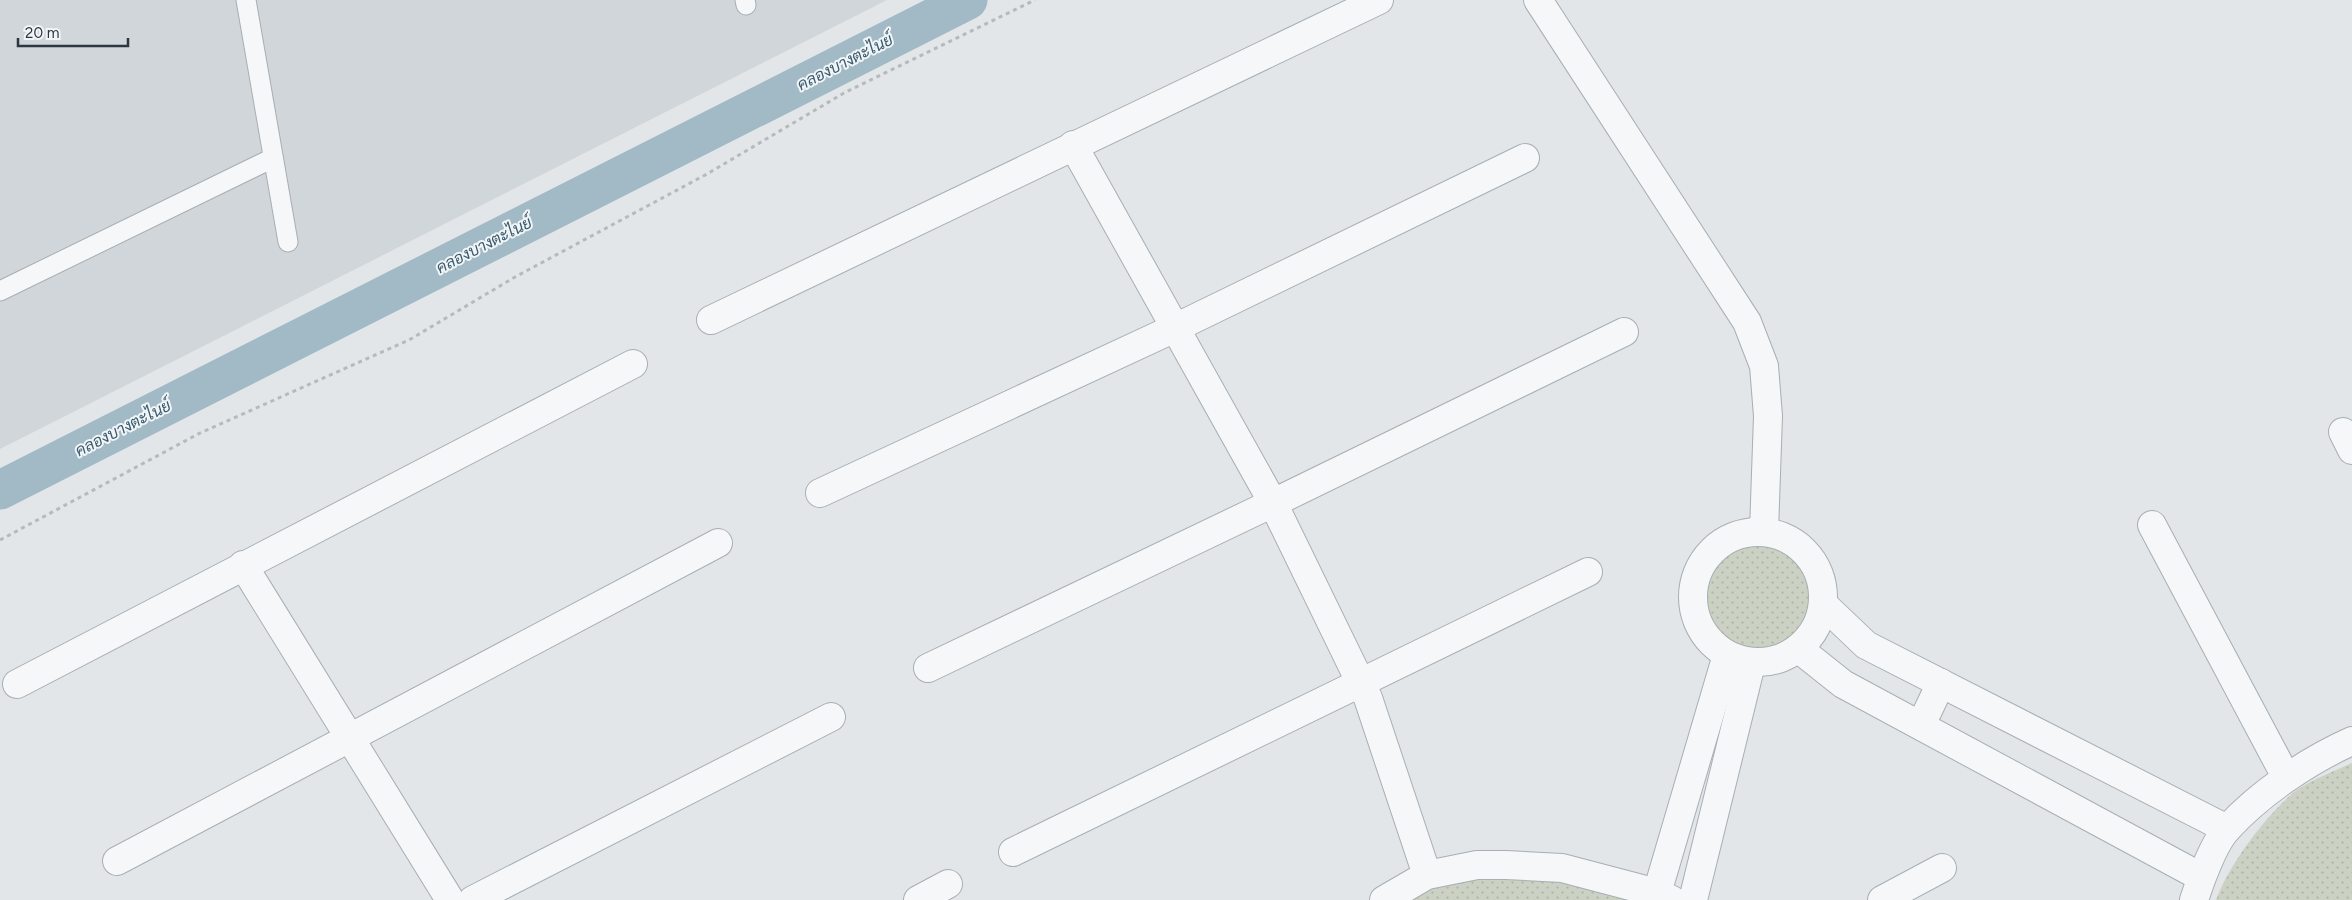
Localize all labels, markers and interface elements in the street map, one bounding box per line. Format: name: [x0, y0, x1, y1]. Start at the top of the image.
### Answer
scale bar: [18, 15, 128, 47]
text: 20 m: [25, 24, 59, 42]
water label: คลองบางตะไนย์: [793, 26, 898, 94]
water label: คลองบางตะไนย์: [432, 209, 537, 277]
water label: คลองบางตะไนย์: [71, 392, 176, 460]

